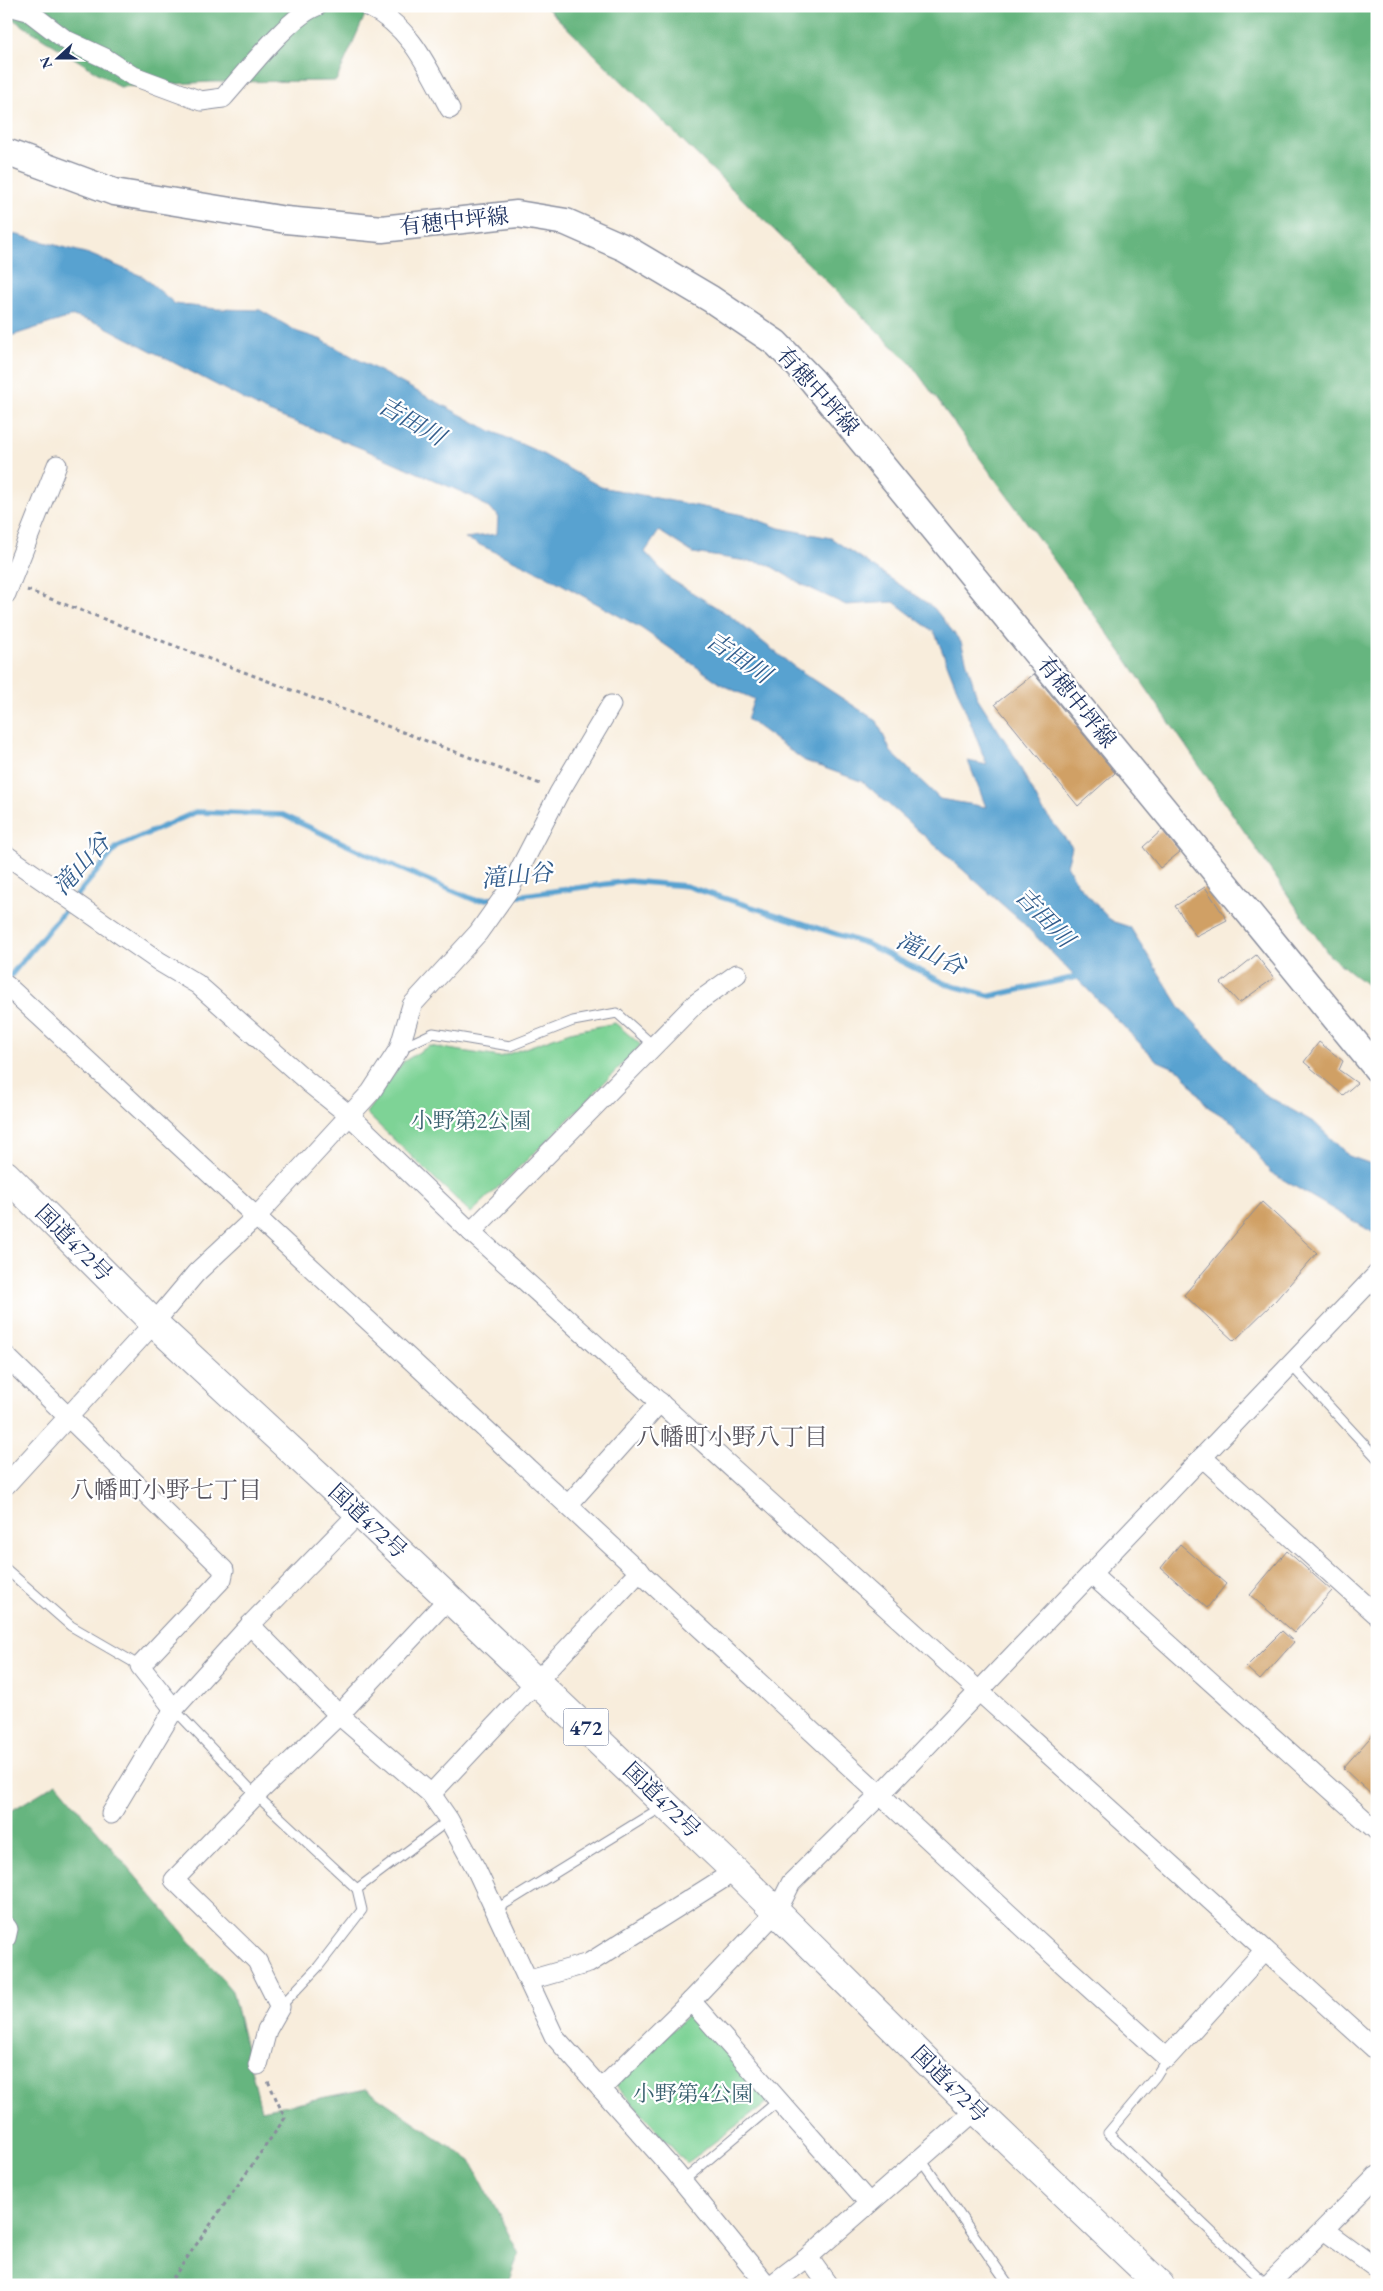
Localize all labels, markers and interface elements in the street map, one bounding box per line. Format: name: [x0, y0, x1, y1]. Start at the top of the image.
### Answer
north arrow: [32, 32, 82, 82]
text: N: [35, 54, 56, 71]
street label: 有穂中坪線: [398, 201, 510, 241]
street label: 有穂中坪線: [770, 340, 866, 442]
water label: 吉田川: [373, 390, 454, 454]
water label: 吉田川: [700, 624, 780, 692]
street label: 有穂中坪線: [1031, 650, 1123, 754]
water label: 滝山谷: [45, 825, 118, 901]
water label: 滝山谷: [480, 856, 556, 894]
water label: 吉田川: [1009, 880, 1083, 956]
water label: 滝山谷: [892, 924, 972, 983]
park label: 小野第2公園: [411, 1106, 531, 1135]
street label: 国道472号: [29, 1198, 119, 1288]
district label: 八幡町小野八丁目: [636, 1421, 828, 1452]
district label: 八幡町小野七丁目: [70, 1474, 262, 1505]
street label: 国道472号: [322, 1477, 414, 1565]
road number: 472: [564, 1708, 608, 1745]
street label: 国道472号: [617, 1756, 707, 1844]
street label: 国道472号: [905, 2039, 995, 2129]
park label: 小野第4公園: [633, 2079, 753, 2108]

